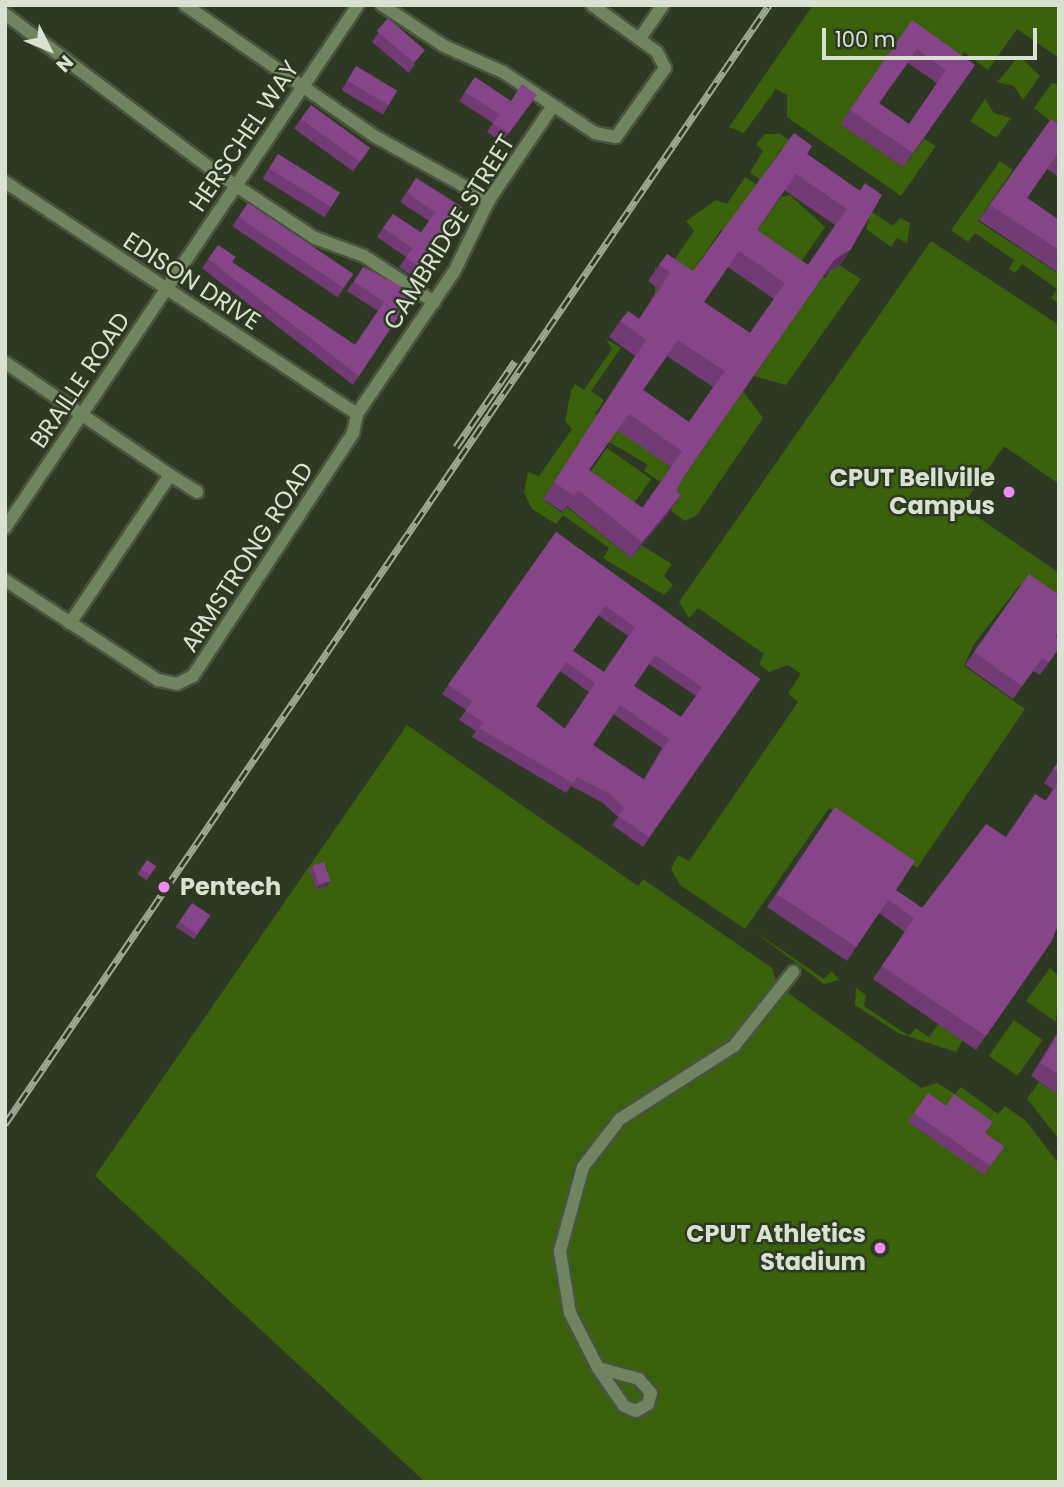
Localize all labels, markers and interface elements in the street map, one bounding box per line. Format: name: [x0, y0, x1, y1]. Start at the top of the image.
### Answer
north arrow: [14, 14, 84, 84]
scale bar: [826, 14, 1041, 58]
text: 100 m: [835, 25, 895, 54]
text: N: [50, 49, 79, 78]
street label: HERSCHEL WAY: [183, 55, 305, 217]
street label: CAMBRIDGE STREET: [377, 129, 521, 335]
street label: EDISON DRIVE: [118, 226, 266, 336]
street label: BRAILLE ROAD: [24, 307, 136, 453]
street label: ARMSTRONG ROAD: [175, 457, 319, 657]
place label: CPUT Bellville Campus: [830, 464, 995, 520]
marker: CPUT Bellville Campus: [1001, 484, 1017, 500]
place label: Pentech: [180, 873, 281, 901]
marker: Pentech: [154, 877, 174, 897]
place label: CPUT Athletics Stadium: [686, 1220, 866, 1276]
marker: CPUT Athletics Stadium: [872, 1240, 888, 1256]

